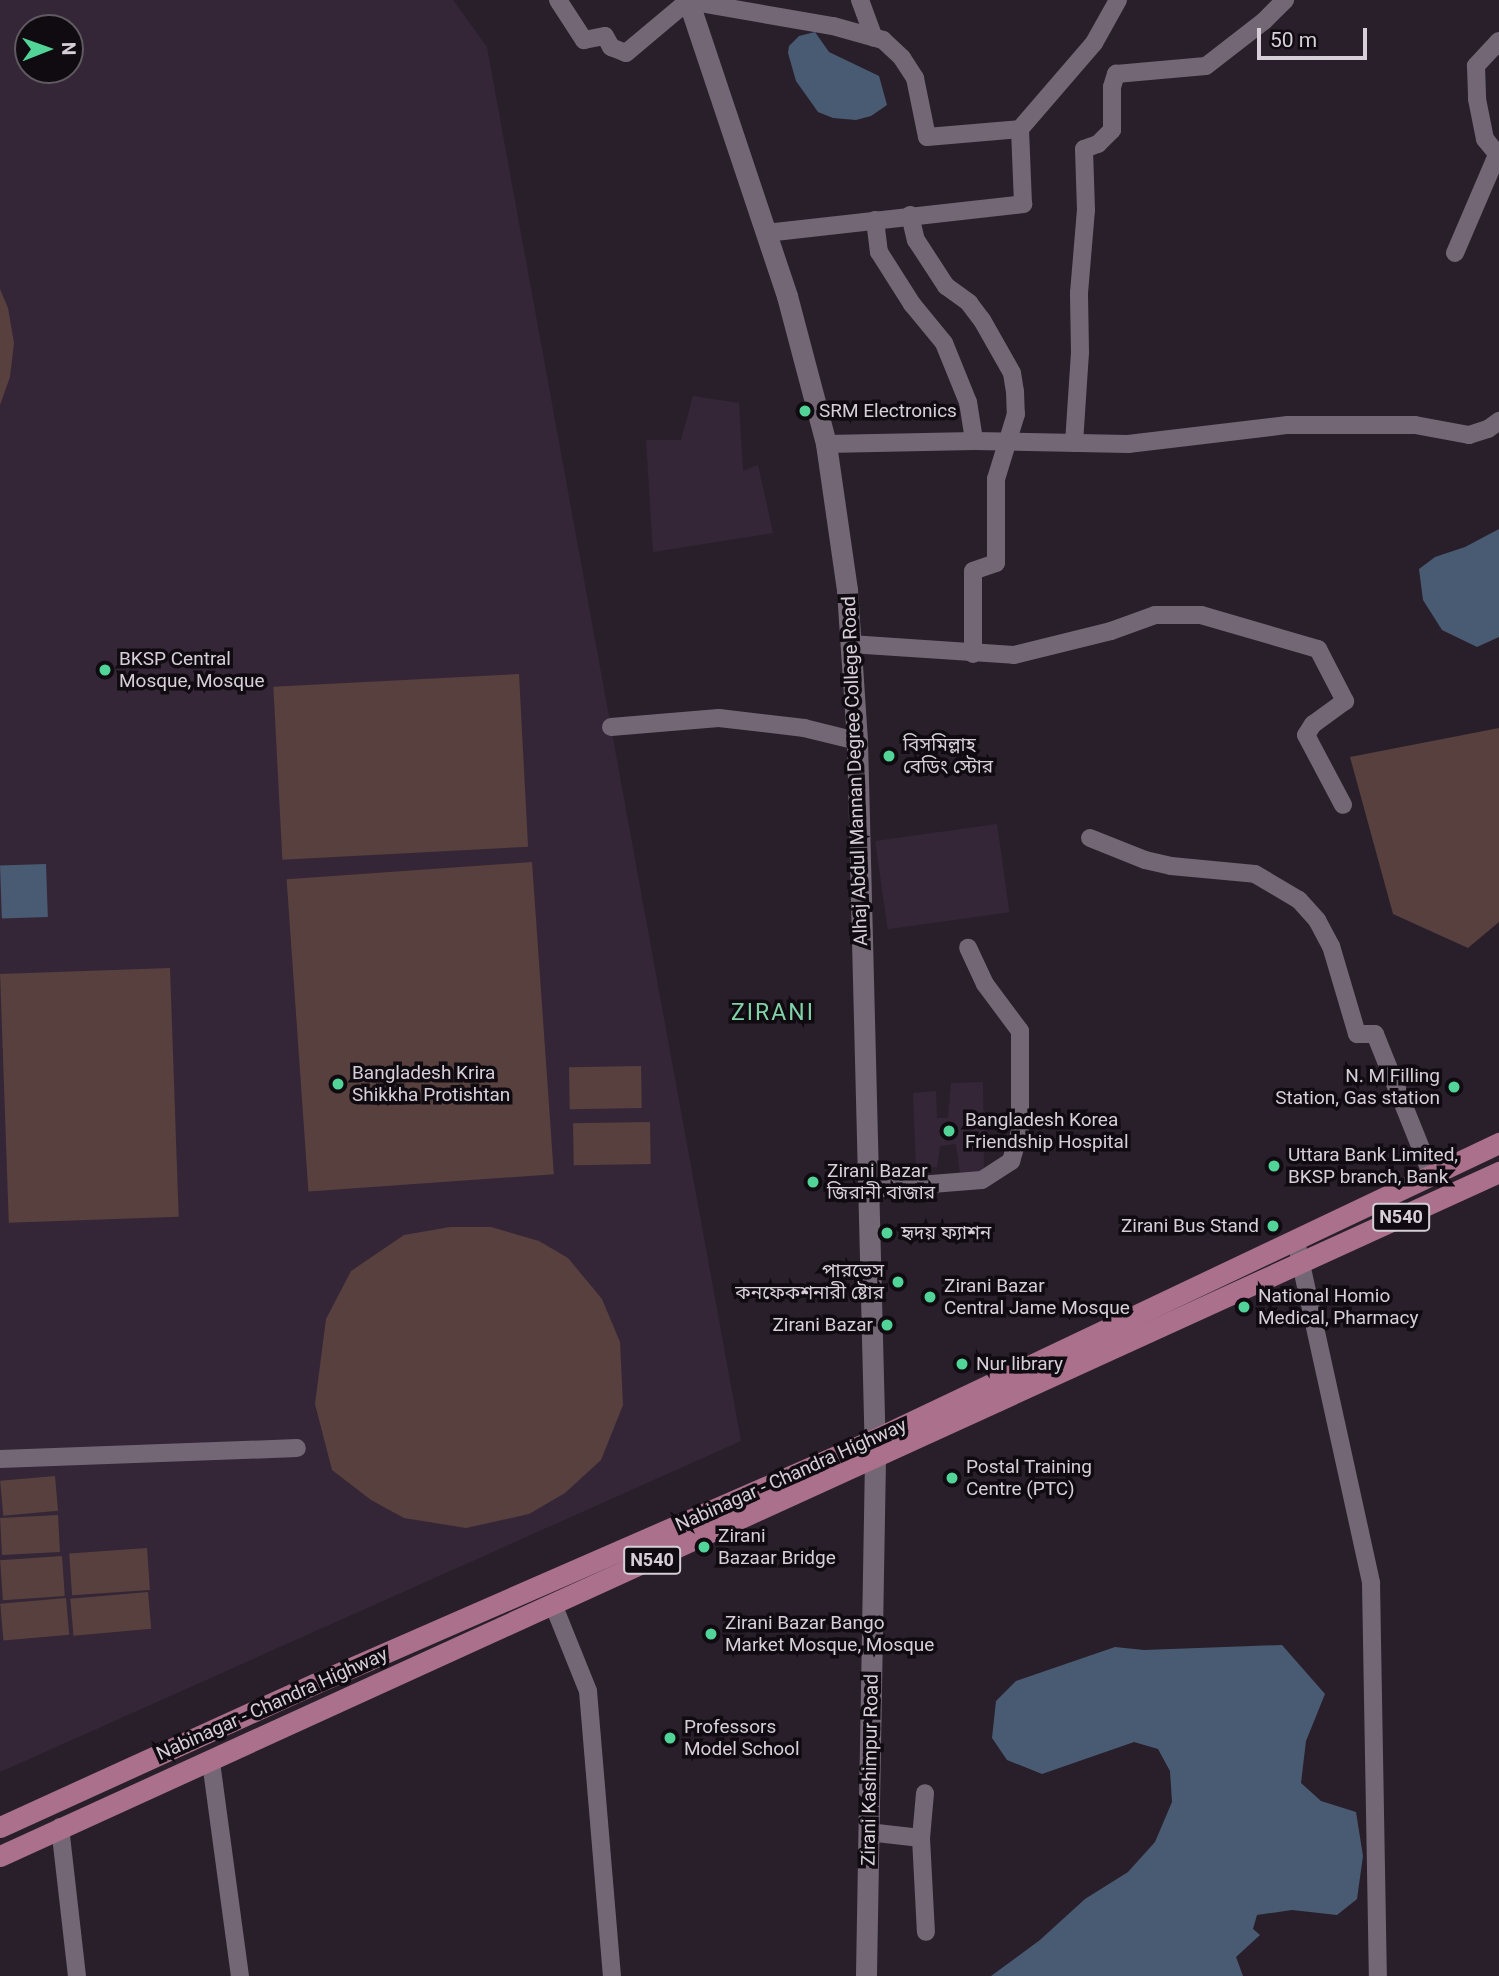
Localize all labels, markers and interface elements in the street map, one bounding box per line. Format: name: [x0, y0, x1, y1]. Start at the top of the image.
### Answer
north arrow: [14, 14, 84, 84]
scale bar: [1261, 14, 1371, 58]
text: 50 m: [1270, 28, 1317, 52]
text: N: [57, 42, 80, 56]
place label: SRM Electronics: [819, 400, 957, 422]
marker: SRM Electronics: [797, 403, 813, 419]
street label: Alhaj Abdul Mannan Degree College Road: [837, 596, 873, 946]
place label: BKSP Central Mosque, Mosque: [119, 648, 265, 692]
marker: BKSP Central Mosque, Mosque: [97, 662, 113, 678]
place label: বিসমিল্লাহ বেডিং স্টোর: [903, 734, 993, 778]
marker: বিসমিল্লাহ বেডিং স্টোর: [881, 748, 897, 764]
district label: ZIRANI: [732, 999, 814, 1027]
place label: Bangladesh Krira Shikkha Protishtan: [352, 1062, 510, 1106]
place label: N. M Filling Station, Gas station: [1275, 1065, 1440, 1109]
marker: Bangladesh Krira Shikkha Protishtan: [330, 1076, 346, 1092]
marker: N. M Filling Station, Gas station: [1446, 1079, 1462, 1095]
place label: Bangladesh Korea Friendship Hospital: [965, 1109, 1129, 1153]
marker: Bangladesh Korea Friendship Hospital: [939, 1121, 959, 1141]
place label: Uttara Bank Limited, BKSP branch, Bank: [1288, 1144, 1458, 1188]
marker: Uttara Bank Limited, BKSP branch, Bank: [1266, 1158, 1282, 1174]
place label: Zirani Bazar জিরানী বাজার: [827, 1160, 935, 1204]
marker: Zirani Bazar জিরানী বাজার: [805, 1174, 821, 1190]
road number: N540: [1371, 1202, 1431, 1232]
place label: Zirani Bus Stand: [1121, 1215, 1259, 1237]
marker: Zirani Bus Stand: [1265, 1218, 1281, 1234]
place label: হৃদয় ফ্যাশন: [901, 1222, 991, 1244]
marker: হৃদয় ফ্যাশন: [879, 1225, 895, 1241]
place label: পারভেস কনফেকশনারী ষ্টোর: [735, 1260, 884, 1304]
marker: পারভেস কনফেকশনারী ষ্টোর: [890, 1274, 906, 1290]
place label: Zirani Bazar Central Jame Mosque: [944, 1275, 1130, 1319]
place label: National Homio Medical, Pharmacy: [1258, 1285, 1419, 1329]
marker: Zirani Bazar Central Jame Mosque: [922, 1289, 938, 1305]
marker: National Homio Medical, Pharmacy: [1236, 1299, 1252, 1315]
place label: Zirani Bazar: [772, 1314, 873, 1336]
marker: Zirani Bazar: [879, 1317, 895, 1333]
place label: Nur library: [976, 1353, 1063, 1375]
marker: Nur library: [954, 1356, 970, 1372]
street label: Nabinagar - Chandra Highway: [672, 1414, 910, 1536]
place label: Postal Training Centre (PTC): [966, 1456, 1092, 1500]
marker: Postal Training Centre (PTC): [944, 1470, 960, 1486]
place label: Zirani Bazaar Bridge: [718, 1525, 836, 1569]
marker: Zirani Bazaar Bridge: [696, 1539, 712, 1555]
road number: N540: [622, 1546, 682, 1574]
place label: Zirani Bazar Bango Market Mosque, Mosque: [725, 1612, 934, 1656]
marker: Zirani Bazar Bango Market Mosque, Mosque: [703, 1626, 719, 1642]
street label: Nabinagar - Chandra Highway: [153, 1643, 391, 1765]
street label: Zirani Kashimpur Road: [857, 1674, 883, 1866]
place label: Professors Model School: [684, 1716, 800, 1760]
marker: Professors Model School: [662, 1730, 678, 1746]

